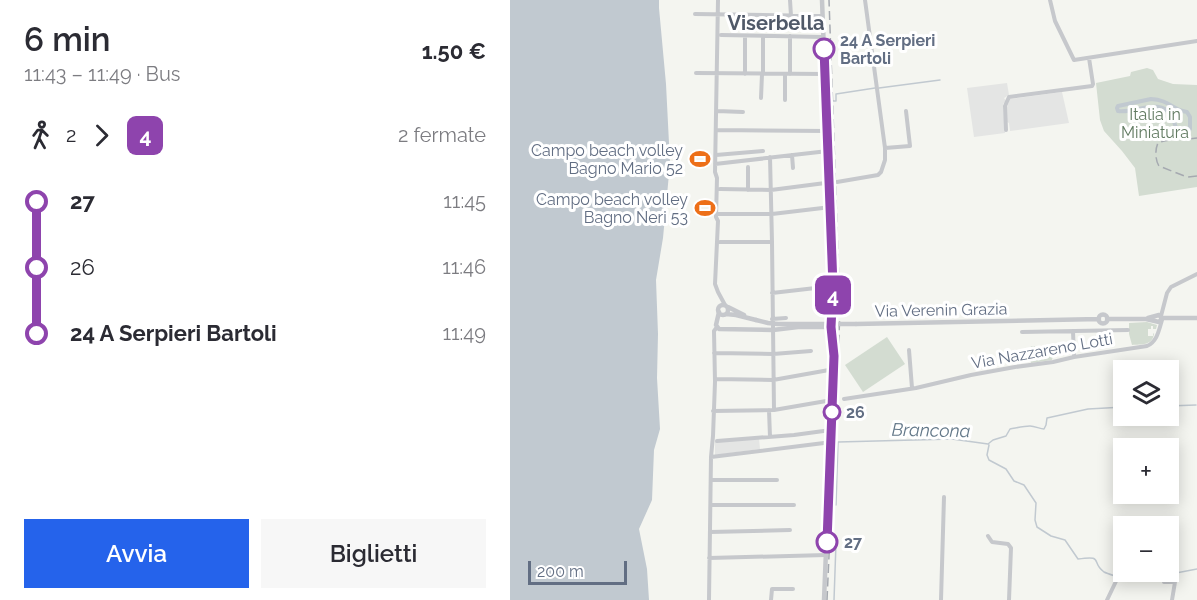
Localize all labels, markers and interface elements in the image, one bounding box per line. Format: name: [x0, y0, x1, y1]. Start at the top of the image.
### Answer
district label: Viserbella: [727, 11, 825, 35]
text: 6 min: [24, 20, 110, 59]
place label: 24 A Serpieri Bartoli: [840, 31, 935, 68]
text: 1.50 €: [422, 38, 486, 64]
marker: 24 A Serpieri Bartoli: [813, 38, 835, 60]
text: 11:43 – 11:49 · Bus: [24, 62, 180, 86]
park label: Italia in Miniatura: [1121, 105, 1189, 142]
icon: walk: [24, 119, 57, 152]
icon: forward: [85, 119, 118, 152]
text: 2: [66, 123, 76, 147]
text: 4: [139, 123, 151, 148]
text: 2 fermate: [398, 123, 486, 147]
place label: Campo beach volley Bagno Mario 52: [531, 141, 683, 178]
sports icon: Campo beach volley Bagno Mario 52: [688, 147, 712, 171]
text: 27: [70, 188, 95, 214]
text: 11:45: [443, 189, 486, 213]
place label: Campo beach volley Bagno Neri 53: [536, 190, 688, 227]
sports icon: Campo beach volley Bagno Neri 53: [693, 196, 717, 220]
text: 26: [70, 254, 95, 280]
text: 11:46: [442, 255, 486, 279]
line badge: 4: [814, 276, 852, 314]
text: 4: [827, 283, 839, 308]
street label: Via Verenin Grazia: [875, 299, 1007, 321]
text: 24 A Serpieri Bartoli: [70, 320, 277, 346]
text: 11:49: [442, 321, 486, 345]
street label: Via Nazzareno Lotti: [970, 329, 1114, 373]
map controls: [1113, 360, 1179, 582]
button: layers: [1113, 360, 1179, 426]
marker: 26: [823, 403, 841, 421]
place label: 26: [846, 403, 865, 422]
water label: Brancona: [891, 419, 971, 441]
button: +: [1113, 438, 1179, 504]
button: −: [1113, 516, 1179, 582]
button: Avvia: [24, 519, 249, 588]
button: Biglietti: [261, 519, 486, 588]
marker: 27: [816, 531, 838, 553]
place label: 27: [844, 533, 862, 552]
scale bar: [528, 558, 627, 586]
text: 200 m: [537, 562, 584, 581]

